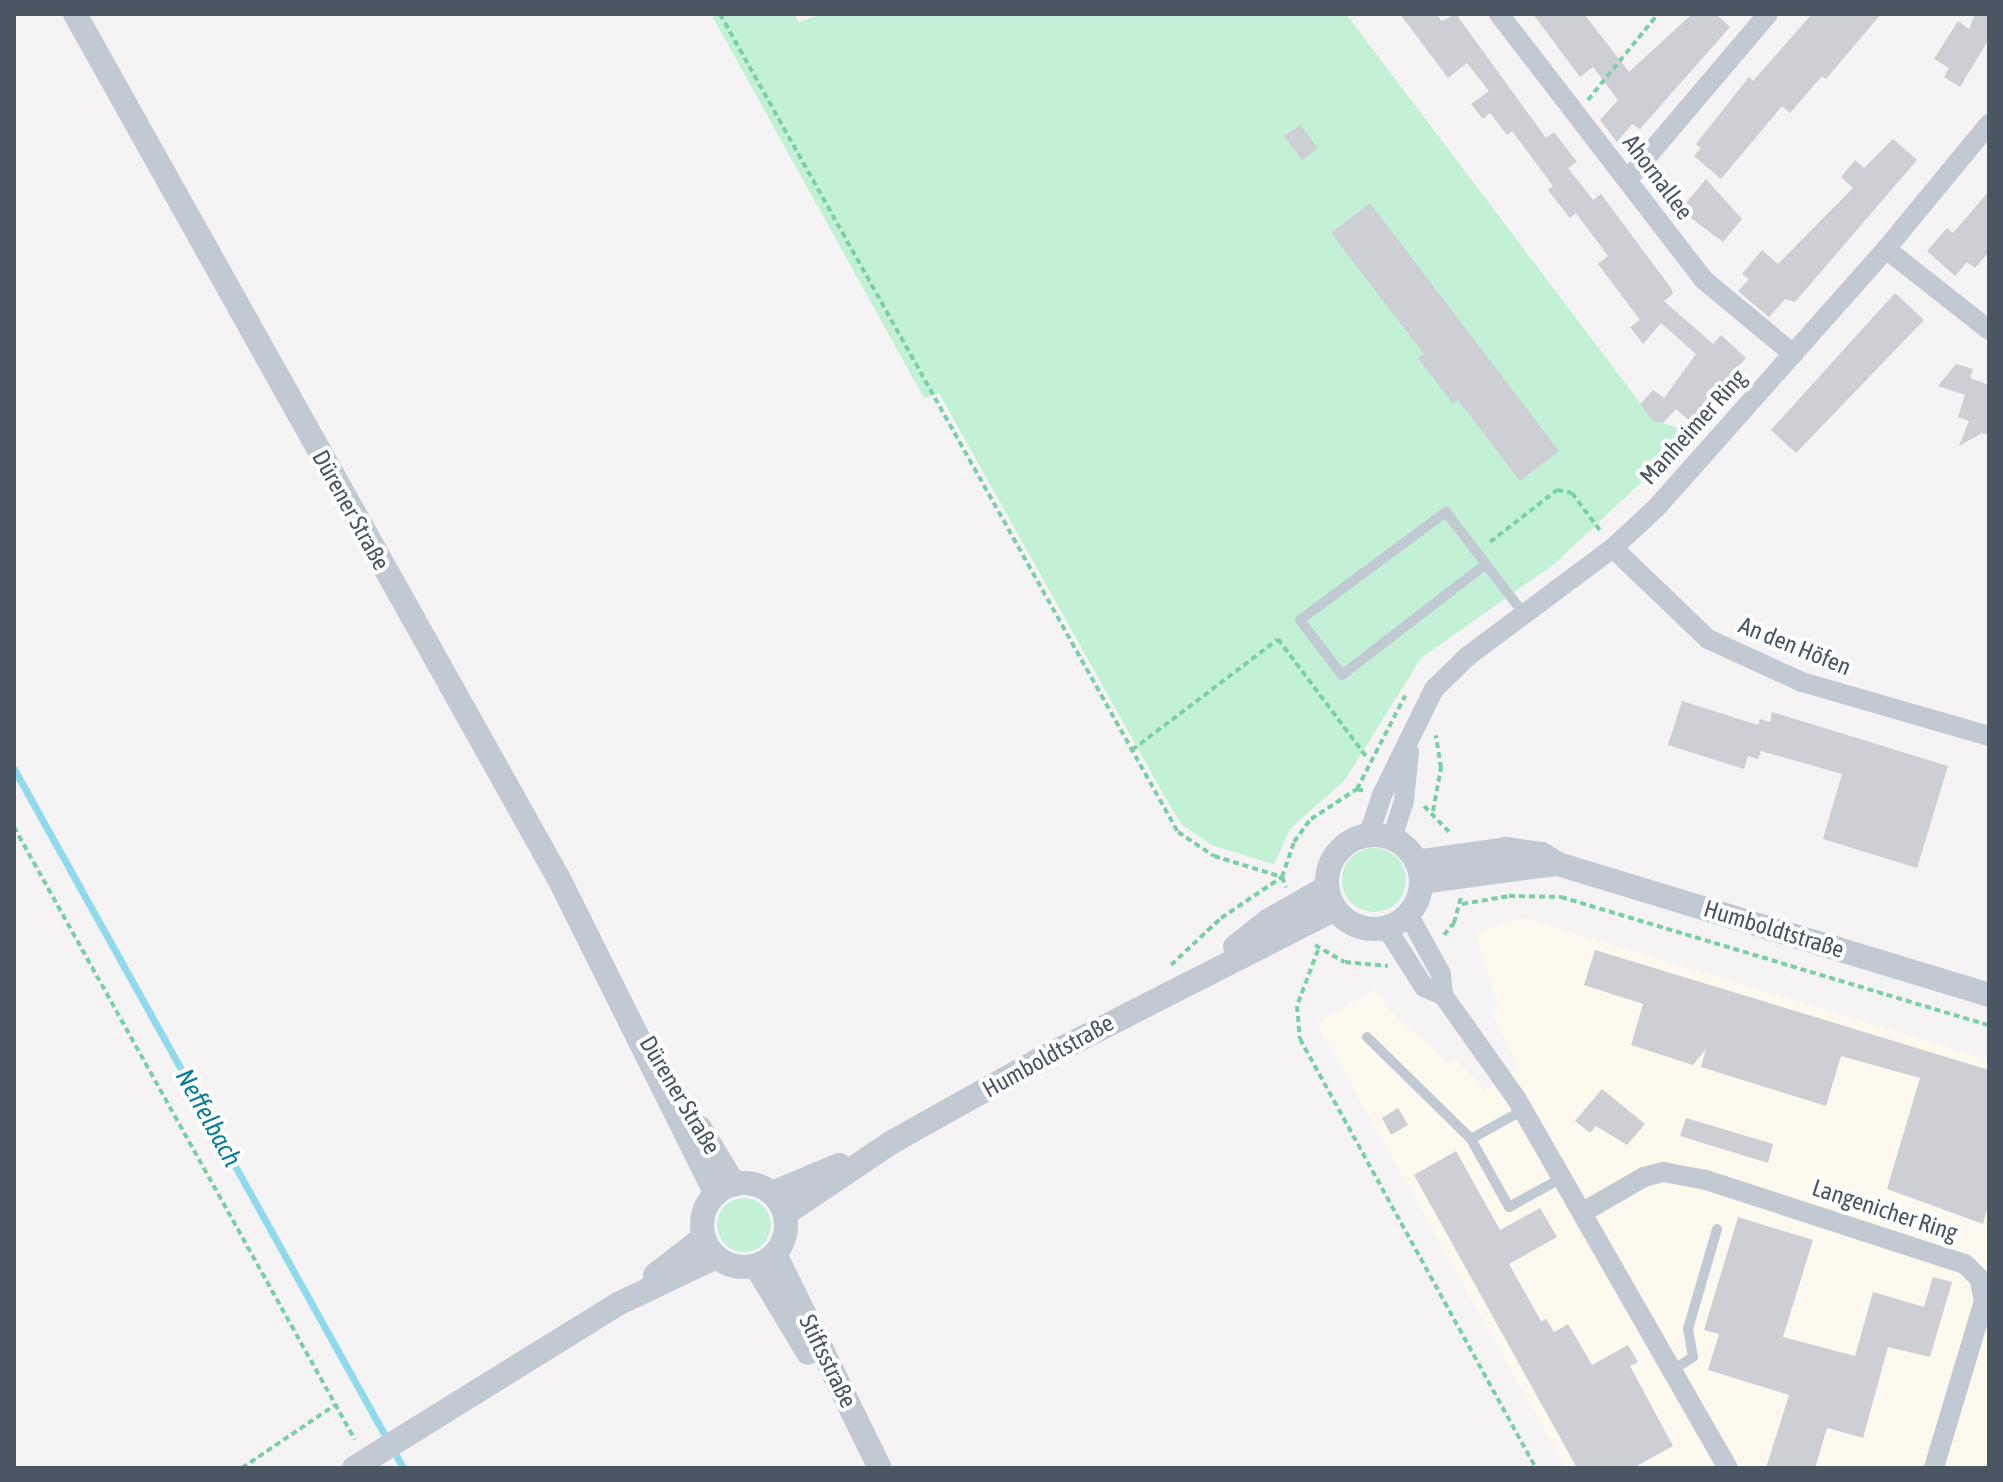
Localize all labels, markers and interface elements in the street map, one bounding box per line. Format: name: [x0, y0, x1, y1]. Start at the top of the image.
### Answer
street label: Ahornallee: [1617, 129, 1699, 225]
street label: Manheimer Ring: [1634, 364, 1752, 490]
street label: Dürener Straße: [306, 445, 396, 575]
street label: An den Höfen: [1735, 610, 1855, 682]
street label: Humboldtstraße: [1700, 894, 1848, 964]
street label: Humboldtstraße: [978, 1008, 1118, 1104]
street label: Dürener Straße: [633, 1031, 727, 1159]
water label: Neffelbach: [169, 1064, 247, 1172]
street label: Langenicher Ring: [1809, 1173, 1961, 1247]
street label: Stiftsstraße: [793, 1310, 863, 1412]

